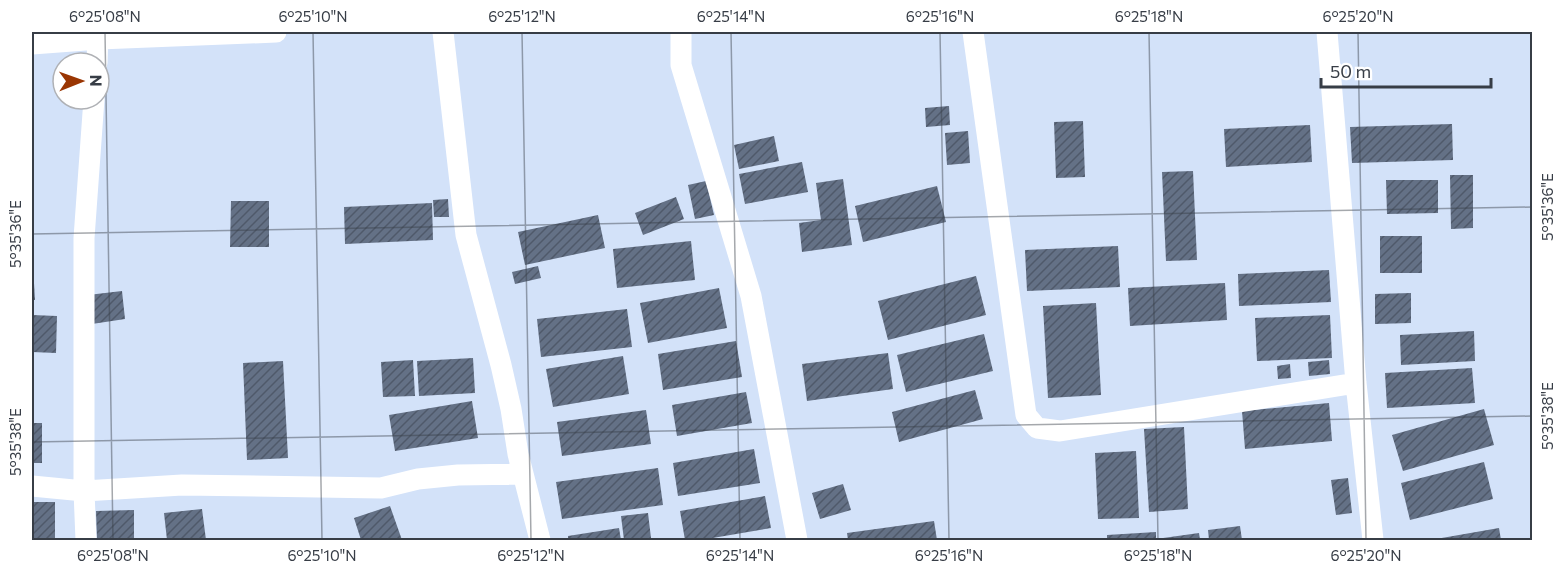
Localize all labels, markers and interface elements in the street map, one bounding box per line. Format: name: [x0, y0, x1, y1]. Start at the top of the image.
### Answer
text: 6°25'08"N: [69, 7, 141, 25]
text: 6°25'10"N: [278, 7, 348, 25]
text: 6°25'12"N: [488, 7, 556, 25]
text: 6°25'14"N: [697, 7, 765, 25]
text: 6°25'16"N: [906, 7, 974, 25]
text: 6°25'18"N: [1115, 7, 1183, 25]
text: 6°25'20"N: [1322, 7, 1394, 25]
north arrow: [51, 51, 111, 111]
scale bar: [1321, 51, 1490, 89]
text: 50 m: [1330, 60, 1371, 82]
text: N: [87, 75, 106, 87]
text: 5°35'36"E: [1538, 173, 1556, 241]
text: 5°35'36"E: [6, 200, 24, 268]
text: 5°35'38"E: [1538, 382, 1556, 450]
text: 5°35'38"E: [6, 408, 24, 476]
text: 6°25'08"N: [77, 546, 149, 564]
text: 6°25'10"N: [287, 546, 357, 564]
text: 6°25'12"N: [497, 546, 565, 564]
text: 6°25'14"N: [706, 546, 774, 564]
text: 6°25'16"N: [915, 546, 983, 564]
text: 6°25'18"N: [1124, 546, 1192, 564]
text: 6°25'20"N: [1330, 546, 1402, 564]

